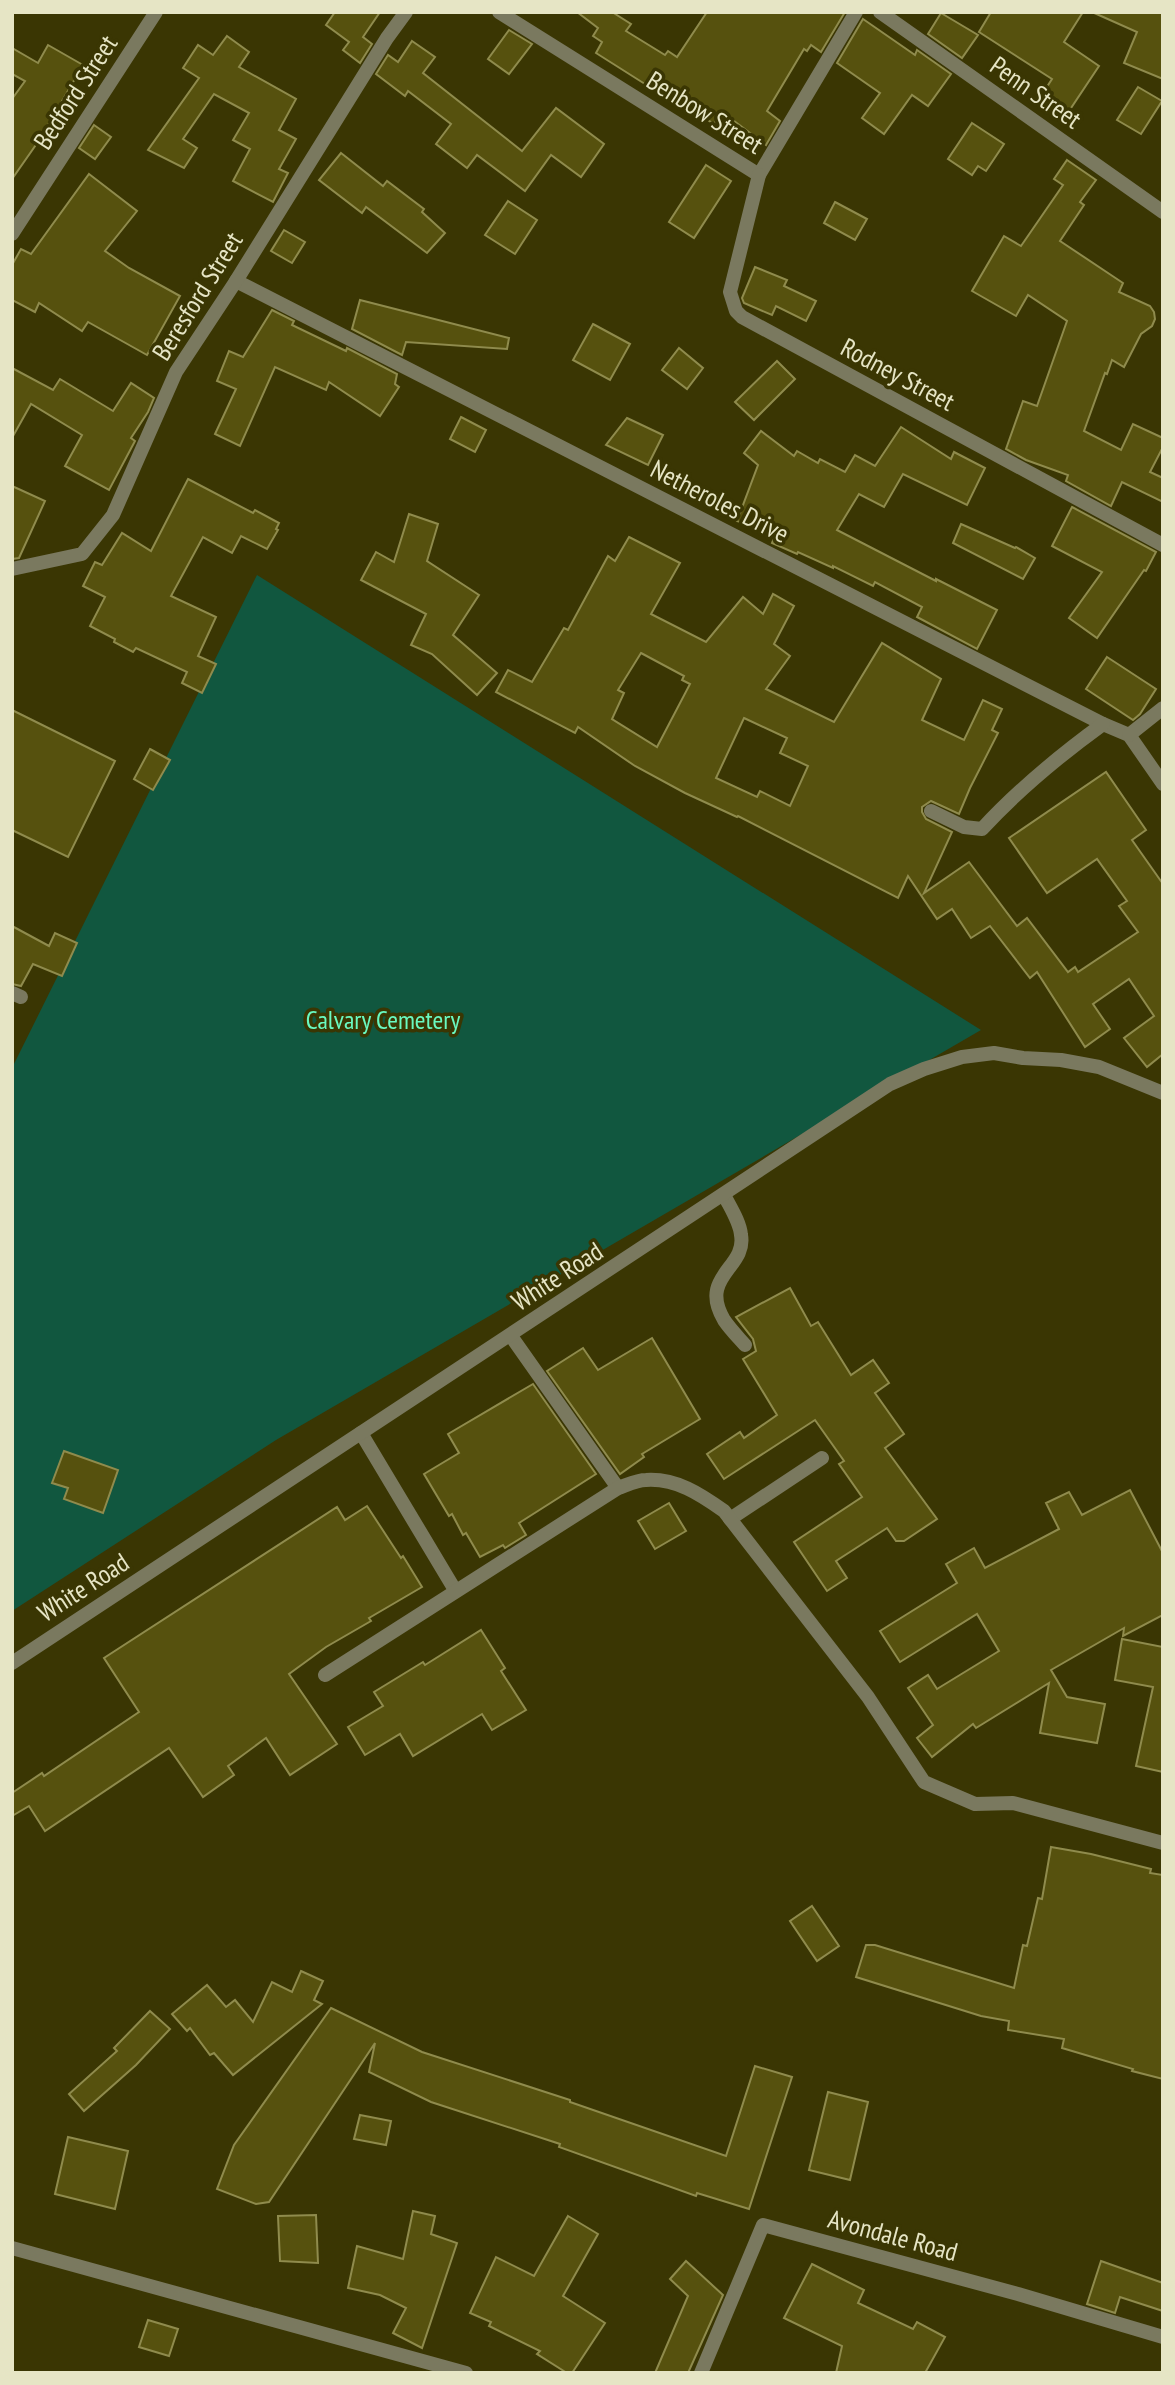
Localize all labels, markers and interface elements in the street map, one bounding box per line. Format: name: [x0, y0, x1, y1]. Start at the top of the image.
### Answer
street label: Bedford Street: [26, 29, 124, 155]
street label: Penn Street: [984, 49, 1088, 135]
street label: Benbow Street: [641, 63, 769, 161]
street label: Beresford Street: [145, 226, 249, 366]
street label: Rodney Street: [835, 330, 961, 418]
street label: Netheroles Drive: [645, 452, 795, 550]
park label: Calvary Cemetery: [306, 1003, 460, 1036]
street label: White Road: [505, 1234, 609, 1318]
street label: White Road: [31, 1545, 135, 1629]
street label: Avondale Road: [825, 2202, 961, 2268]

